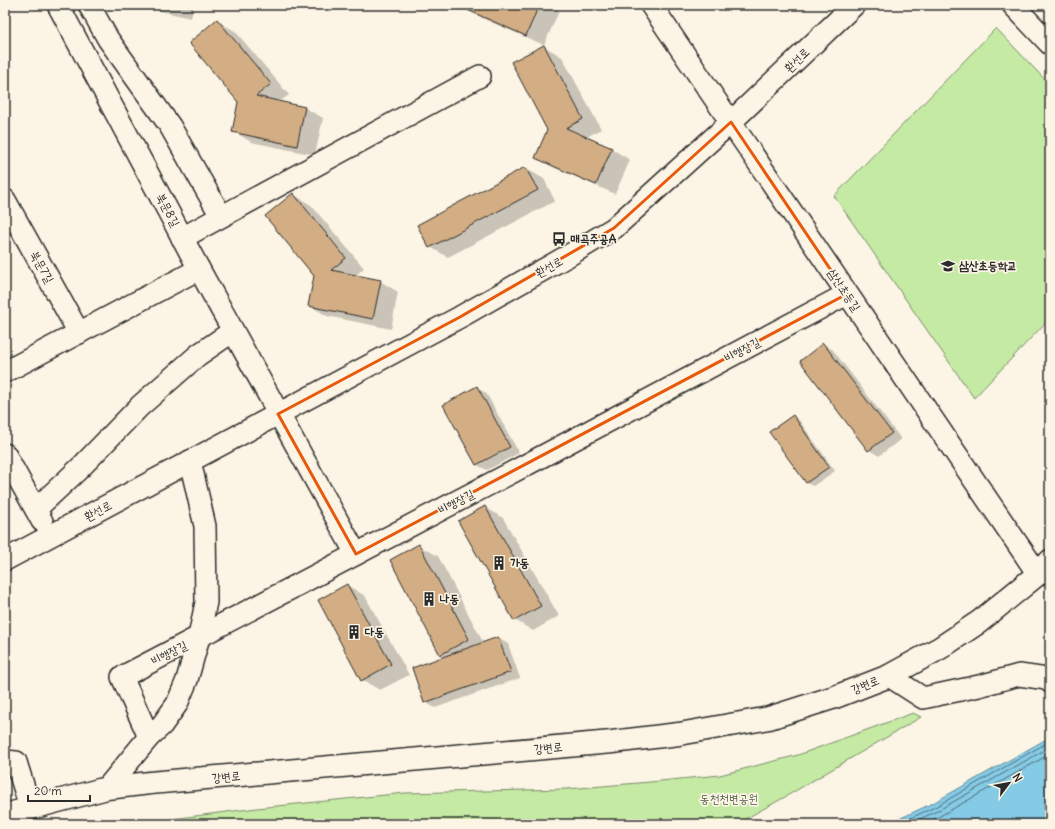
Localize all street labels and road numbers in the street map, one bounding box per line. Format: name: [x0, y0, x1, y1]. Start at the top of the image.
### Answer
street label: 환선로: [781, 44, 812, 75]
street label: 북문8길: [153, 190, 184, 229]
street label: 북문7길: [27, 248, 58, 286]
street label: 환선로: [532, 253, 565, 280]
street label: 삼산초등길: [825, 266, 864, 314]
street label: 비행장길: [721, 334, 763, 365]
street label: 비행장길: [435, 486, 477, 517]
street label: 환선로: [81, 497, 114, 524]
street label: 비행장길: [148, 637, 190, 668]
street label: 강변로: [849, 672, 881, 697]
street label: 강변로: [533, 739, 563, 756]
street label: 강변로: [211, 768, 241, 785]

